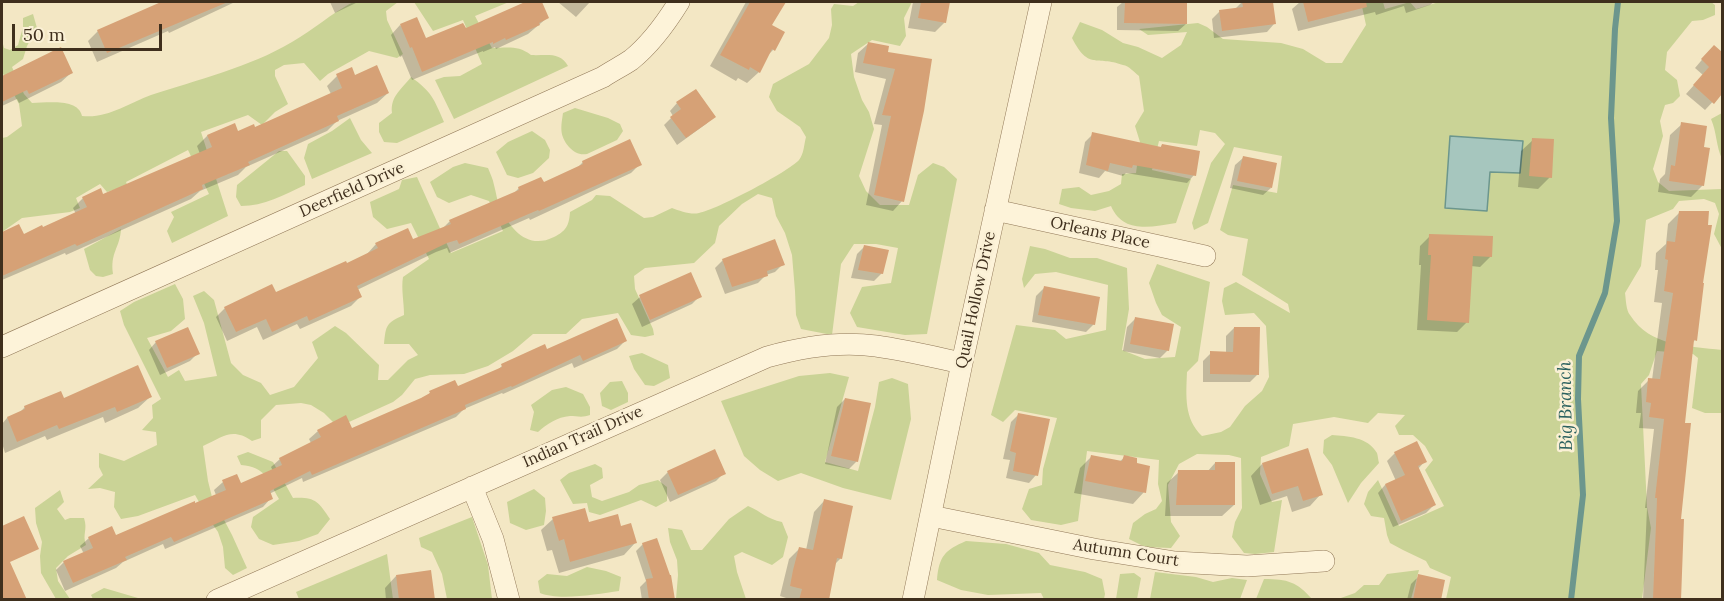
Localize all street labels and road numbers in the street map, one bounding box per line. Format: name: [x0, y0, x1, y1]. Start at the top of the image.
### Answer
street label: Deerfield Drive: [297, 158, 407, 222]
street label: Orleans Place: [1048, 213, 1152, 253]
street label: Quail Hollow Drive: [952, 230, 1000, 370]
street label: Indian Trail Drive: [520, 402, 646, 472]
street label: Autumn Court: [1072, 535, 1180, 571]

